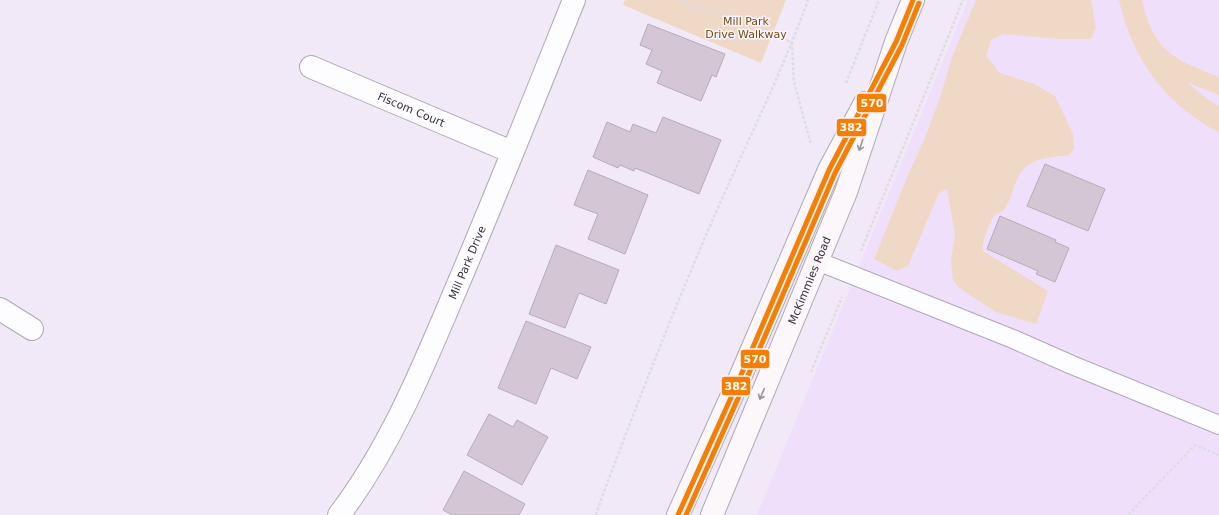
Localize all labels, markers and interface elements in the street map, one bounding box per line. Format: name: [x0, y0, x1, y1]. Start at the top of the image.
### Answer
park label: Mill Park Drive Walkway: [705, 15, 787, 41]
street label: Fiscom Court: [376, 90, 447, 130]
line badge: 570: [856, 93, 887, 113]
text: 570: [861, 97, 884, 110]
line badge: 382: [836, 118, 867, 137]
text: 382: [840, 121, 862, 134]
one-way arrow: [857, 139, 865, 151]
street label: Mill Park Drive: [446, 224, 489, 302]
street label: McKimmies Road: [786, 235, 834, 326]
line badge: 570: [740, 349, 770, 369]
text: 570: [744, 353, 767, 366]
line badge: 382: [721, 376, 751, 396]
text: 382: [725, 380, 747, 393]
one-way arrow: [757, 388, 765, 400]

